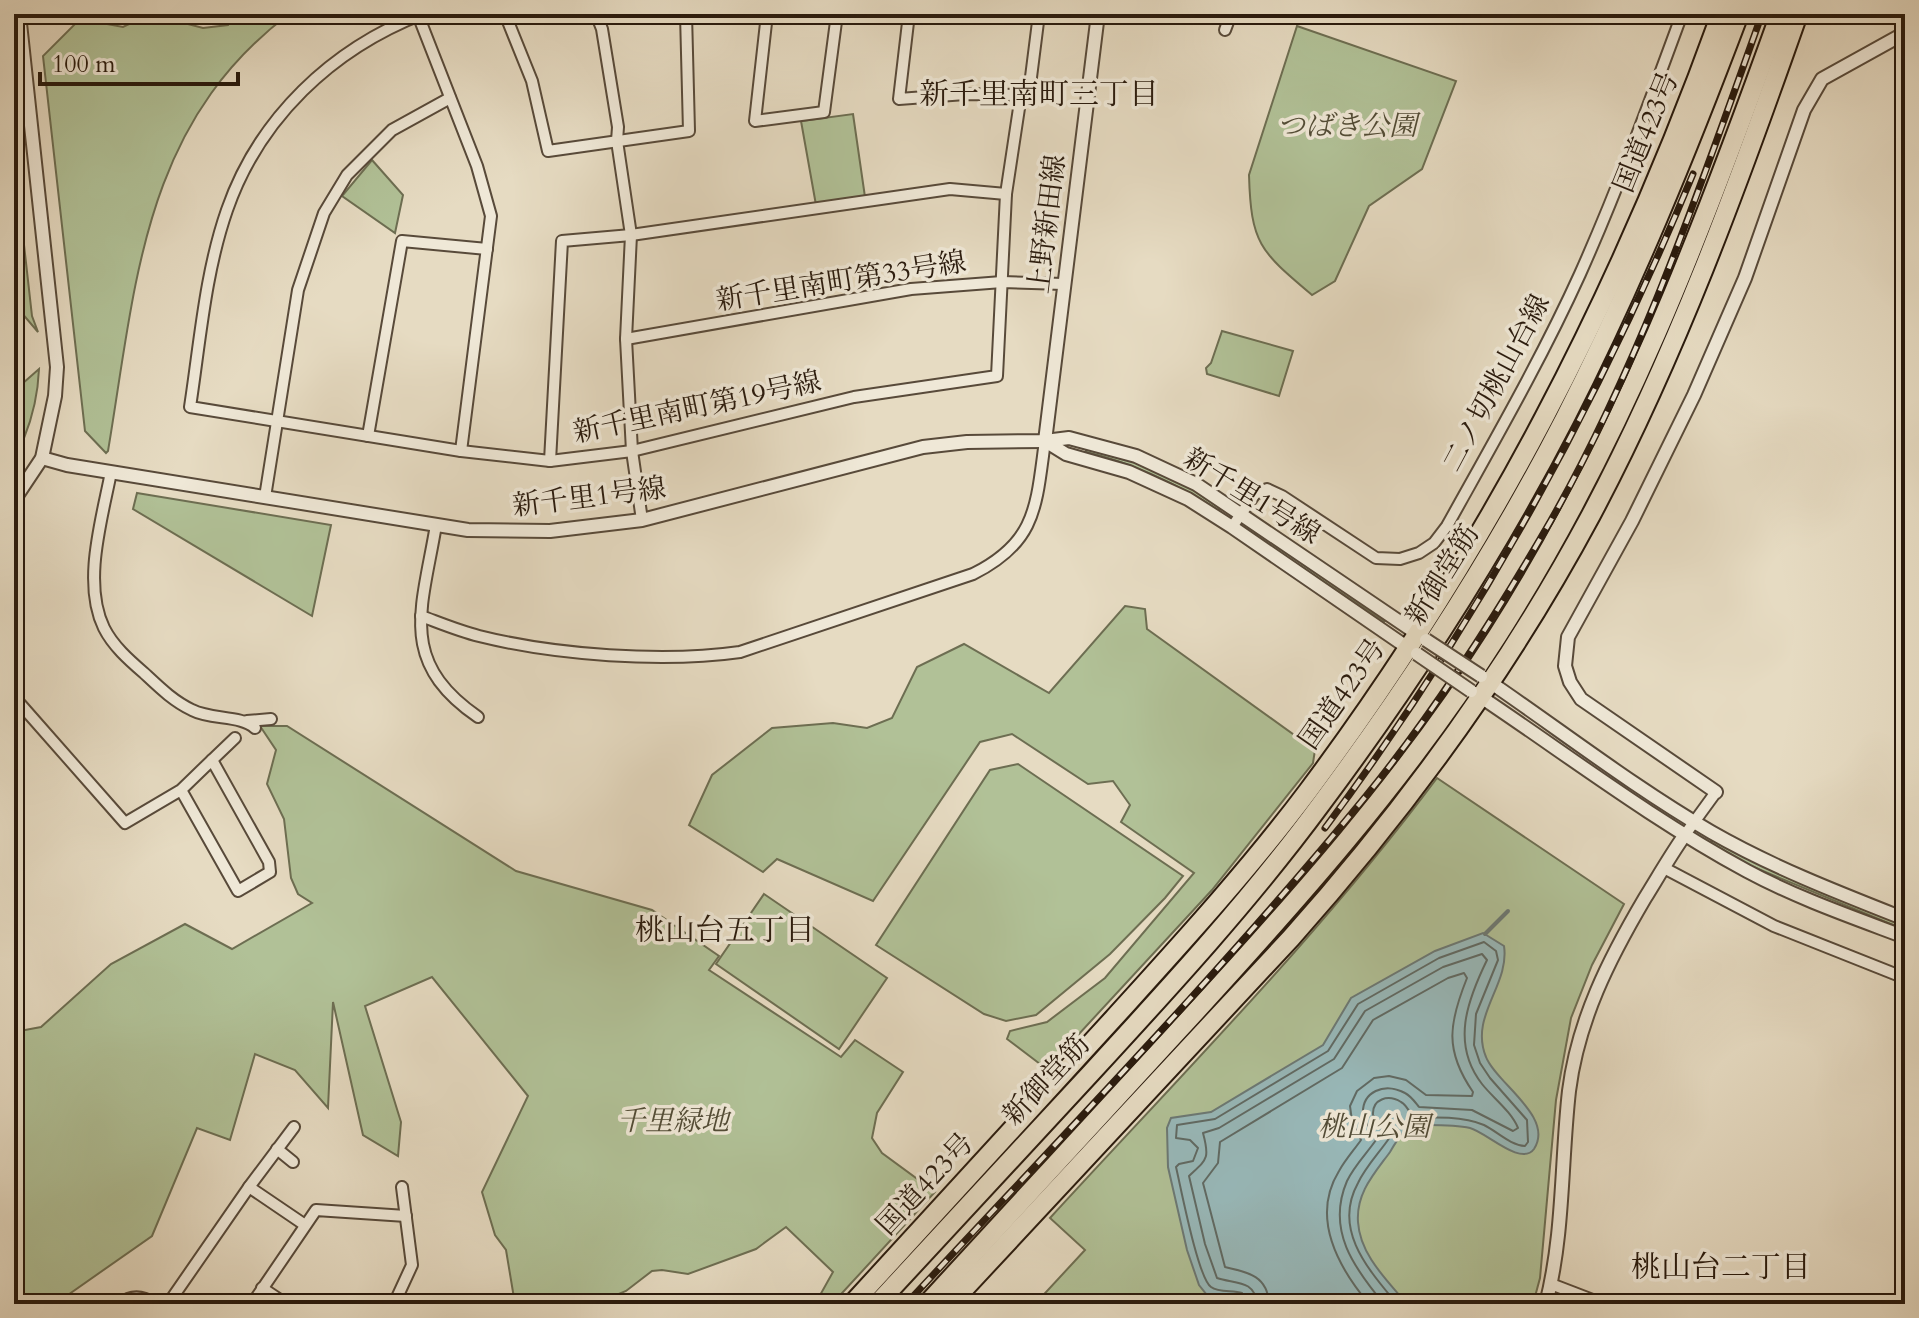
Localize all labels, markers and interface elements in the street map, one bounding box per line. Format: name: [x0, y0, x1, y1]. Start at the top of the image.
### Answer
scale bar: [40, 36, 238, 86]
text: 100 m: [52, 48, 116, 81]
street label: 国道423号: [1605, 66, 1687, 198]
district label: 新千里南町三丁目: [919, 74, 1159, 115]
park label: つばき公園: [1277, 107, 1421, 145]
street label: 上野新田線: [1020, 152, 1074, 296]
street label: 新千里南町第33号線: [713, 242, 969, 320]
street label: 二ノ切桃山台線: [1433, 288, 1559, 478]
street label: 新千里南町第19号線: [569, 362, 825, 452]
street label: 新千里1号線: [1176, 439, 1328, 553]
street label: 新千里1号線: [510, 469, 668, 525]
street label: 新御堂筋: [1396, 517, 1488, 633]
street label: 国道423号: [1290, 631, 1394, 757]
district label: 桃山台五丁目: [635, 910, 815, 951]
street label: 新御堂筋: [994, 1026, 1098, 1134]
park label: 千里緑地: [617, 1102, 732, 1140]
park label: 桃山公園: [1318, 1108, 1434, 1146]
street label: 国道423号: [868, 1125, 982, 1243]
district label: 桃山台二丁目: [1631, 1247, 1811, 1288]

